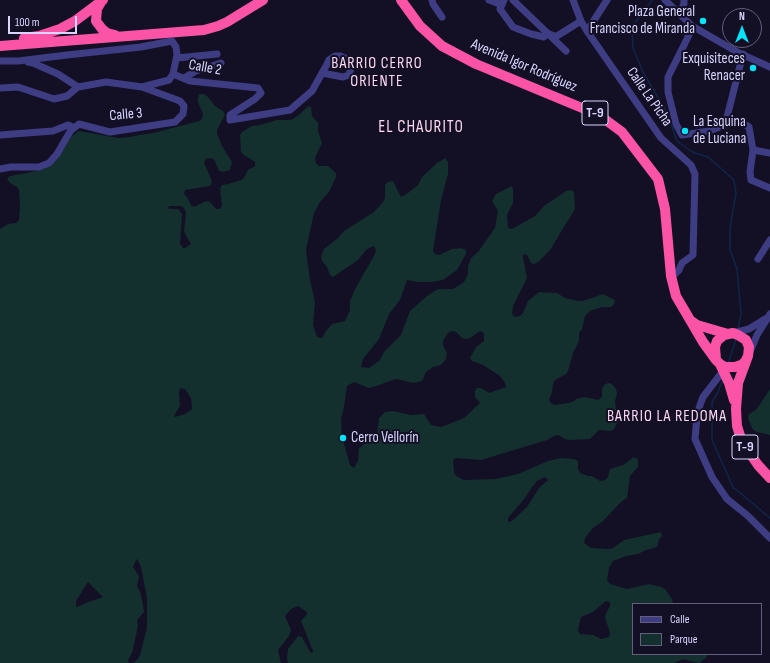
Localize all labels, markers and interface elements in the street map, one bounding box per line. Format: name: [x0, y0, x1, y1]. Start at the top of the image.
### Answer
place label: Plaza General Francisco de Miranda: [590, 3, 695, 38]
scale bar: [10, 8, 79, 34]
north arrow: [722, 8, 762, 48]
text: N: [739, 10, 745, 23]
text: 100 m: [15, 15, 40, 30]
marker: Plaza General Francisco de Miranda: [698, 16, 708, 26]
street label: Avenida Igor Rodríguez: [468, 36, 580, 96]
place label: Exquisiteces Renacer: [682, 50, 745, 85]
district label: BARRIO CERRO ORIENTE: [331, 54, 423, 92]
street label: Calle 2: [187, 56, 223, 80]
marker: Exquisiteces Renacer: [748, 63, 758, 73]
street label: Calle La Picha: [622, 64, 676, 130]
road number: T-9: [582, 101, 608, 125]
street label: Calle 3: [109, 105, 143, 125]
place label: La Esquina de Luciana: [693, 113, 746, 148]
district label: EL CHAURITO: [378, 118, 464, 138]
marker: La Esquina de Luciana: [680, 126, 690, 136]
district label: BARRIO LA REDOMA: [607, 407, 727, 427]
place label: Cerro Vellorín: [351, 429, 419, 447]
marker: Cerro Vellorín: [338, 433, 348, 443]
road number: T-9: [732, 435, 758, 459]
legend: [632, 603, 762, 655]
text: Calle: [670, 612, 690, 627]
text: Parque: [670, 632, 698, 647]

